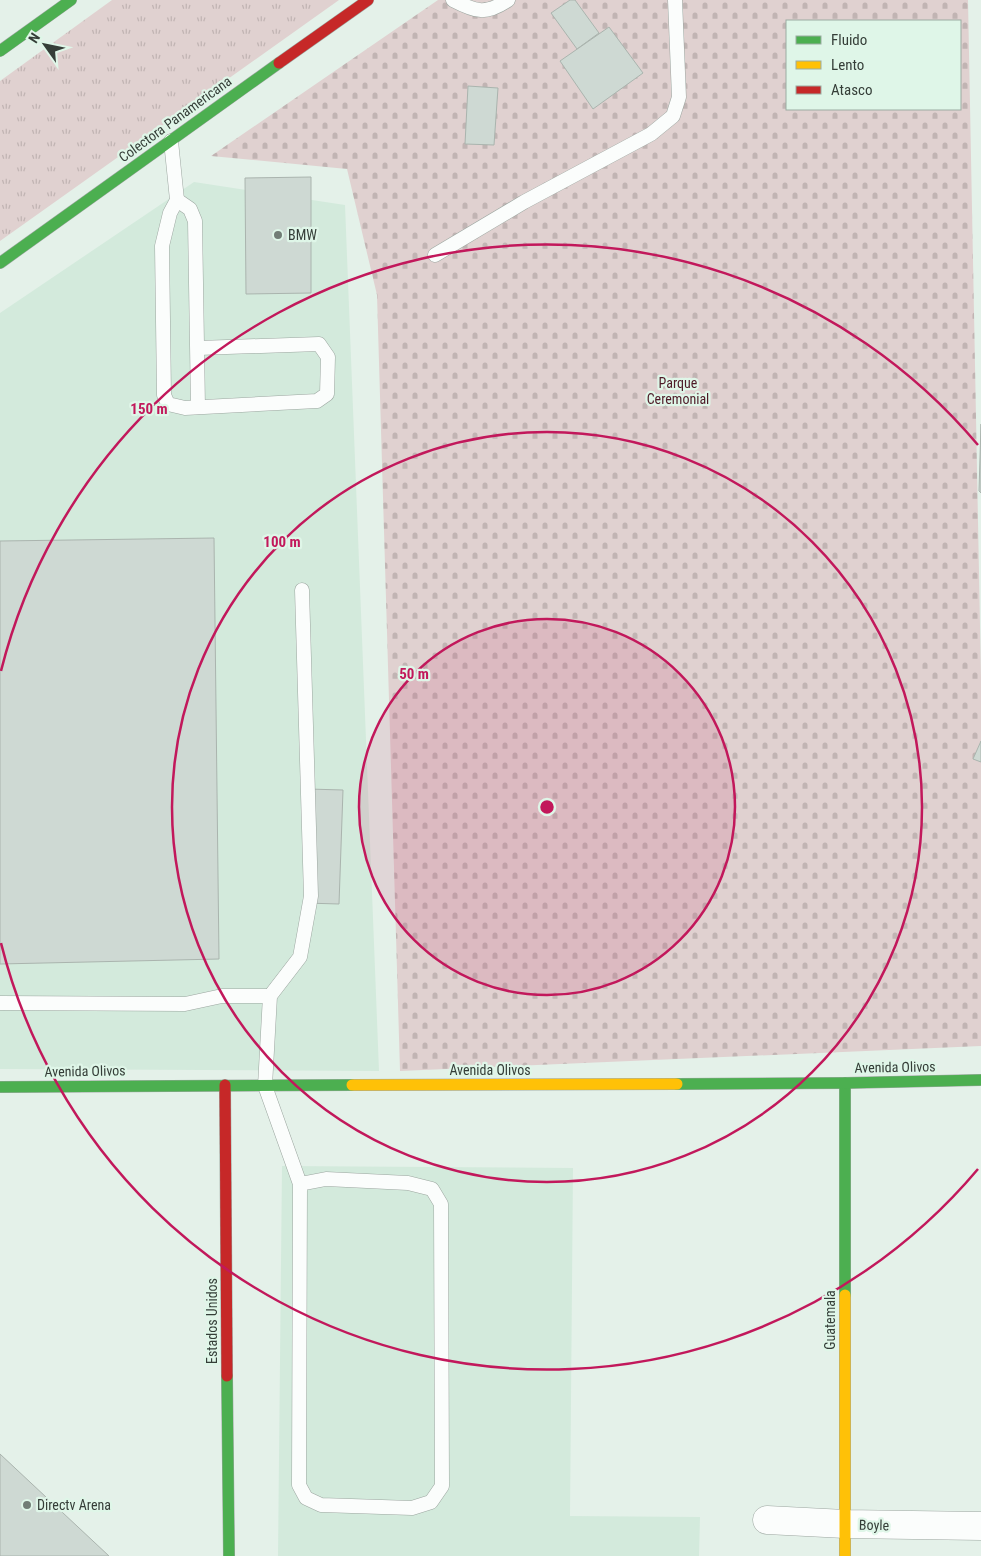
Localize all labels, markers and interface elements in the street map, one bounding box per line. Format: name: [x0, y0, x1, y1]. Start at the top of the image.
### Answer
north arrow: [20, 20, 70, 70]
legend: [786, 20, 961, 110]
text: N: [25, 30, 43, 46]
text: Fluido: [831, 31, 867, 49]
text: Lento: [831, 56, 864, 74]
street label: Colectora Panamericana: [116, 73, 234, 165]
text: Atasco: [831, 81, 872, 99]
place label: BMW: [288, 227, 317, 243]
marker: BMW: [272, 229, 284, 241]
park label: Parque Ceremonial: [647, 375, 709, 407]
text: 150 m: [130, 400, 168, 418]
text: 100 m: [263, 533, 301, 551]
text: 50 m: [399, 665, 429, 683]
centre of rings: [538, 798, 556, 816]
street label: Avenida Olivos: [854, 1058, 936, 1076]
street label: Avenida Olivos: [44, 1062, 126, 1080]
street label: Avenida Olivos: [449, 1062, 531, 1078]
street label: Estados Unidos: [204, 1278, 220, 1364]
street label: Guatemala: [822, 1290, 838, 1350]
place label: Directv Arena: [37, 1497, 111, 1513]
marker: Directv Arena: [21, 1499, 33, 1511]
street label: Boyle: [859, 1517, 890, 1533]

